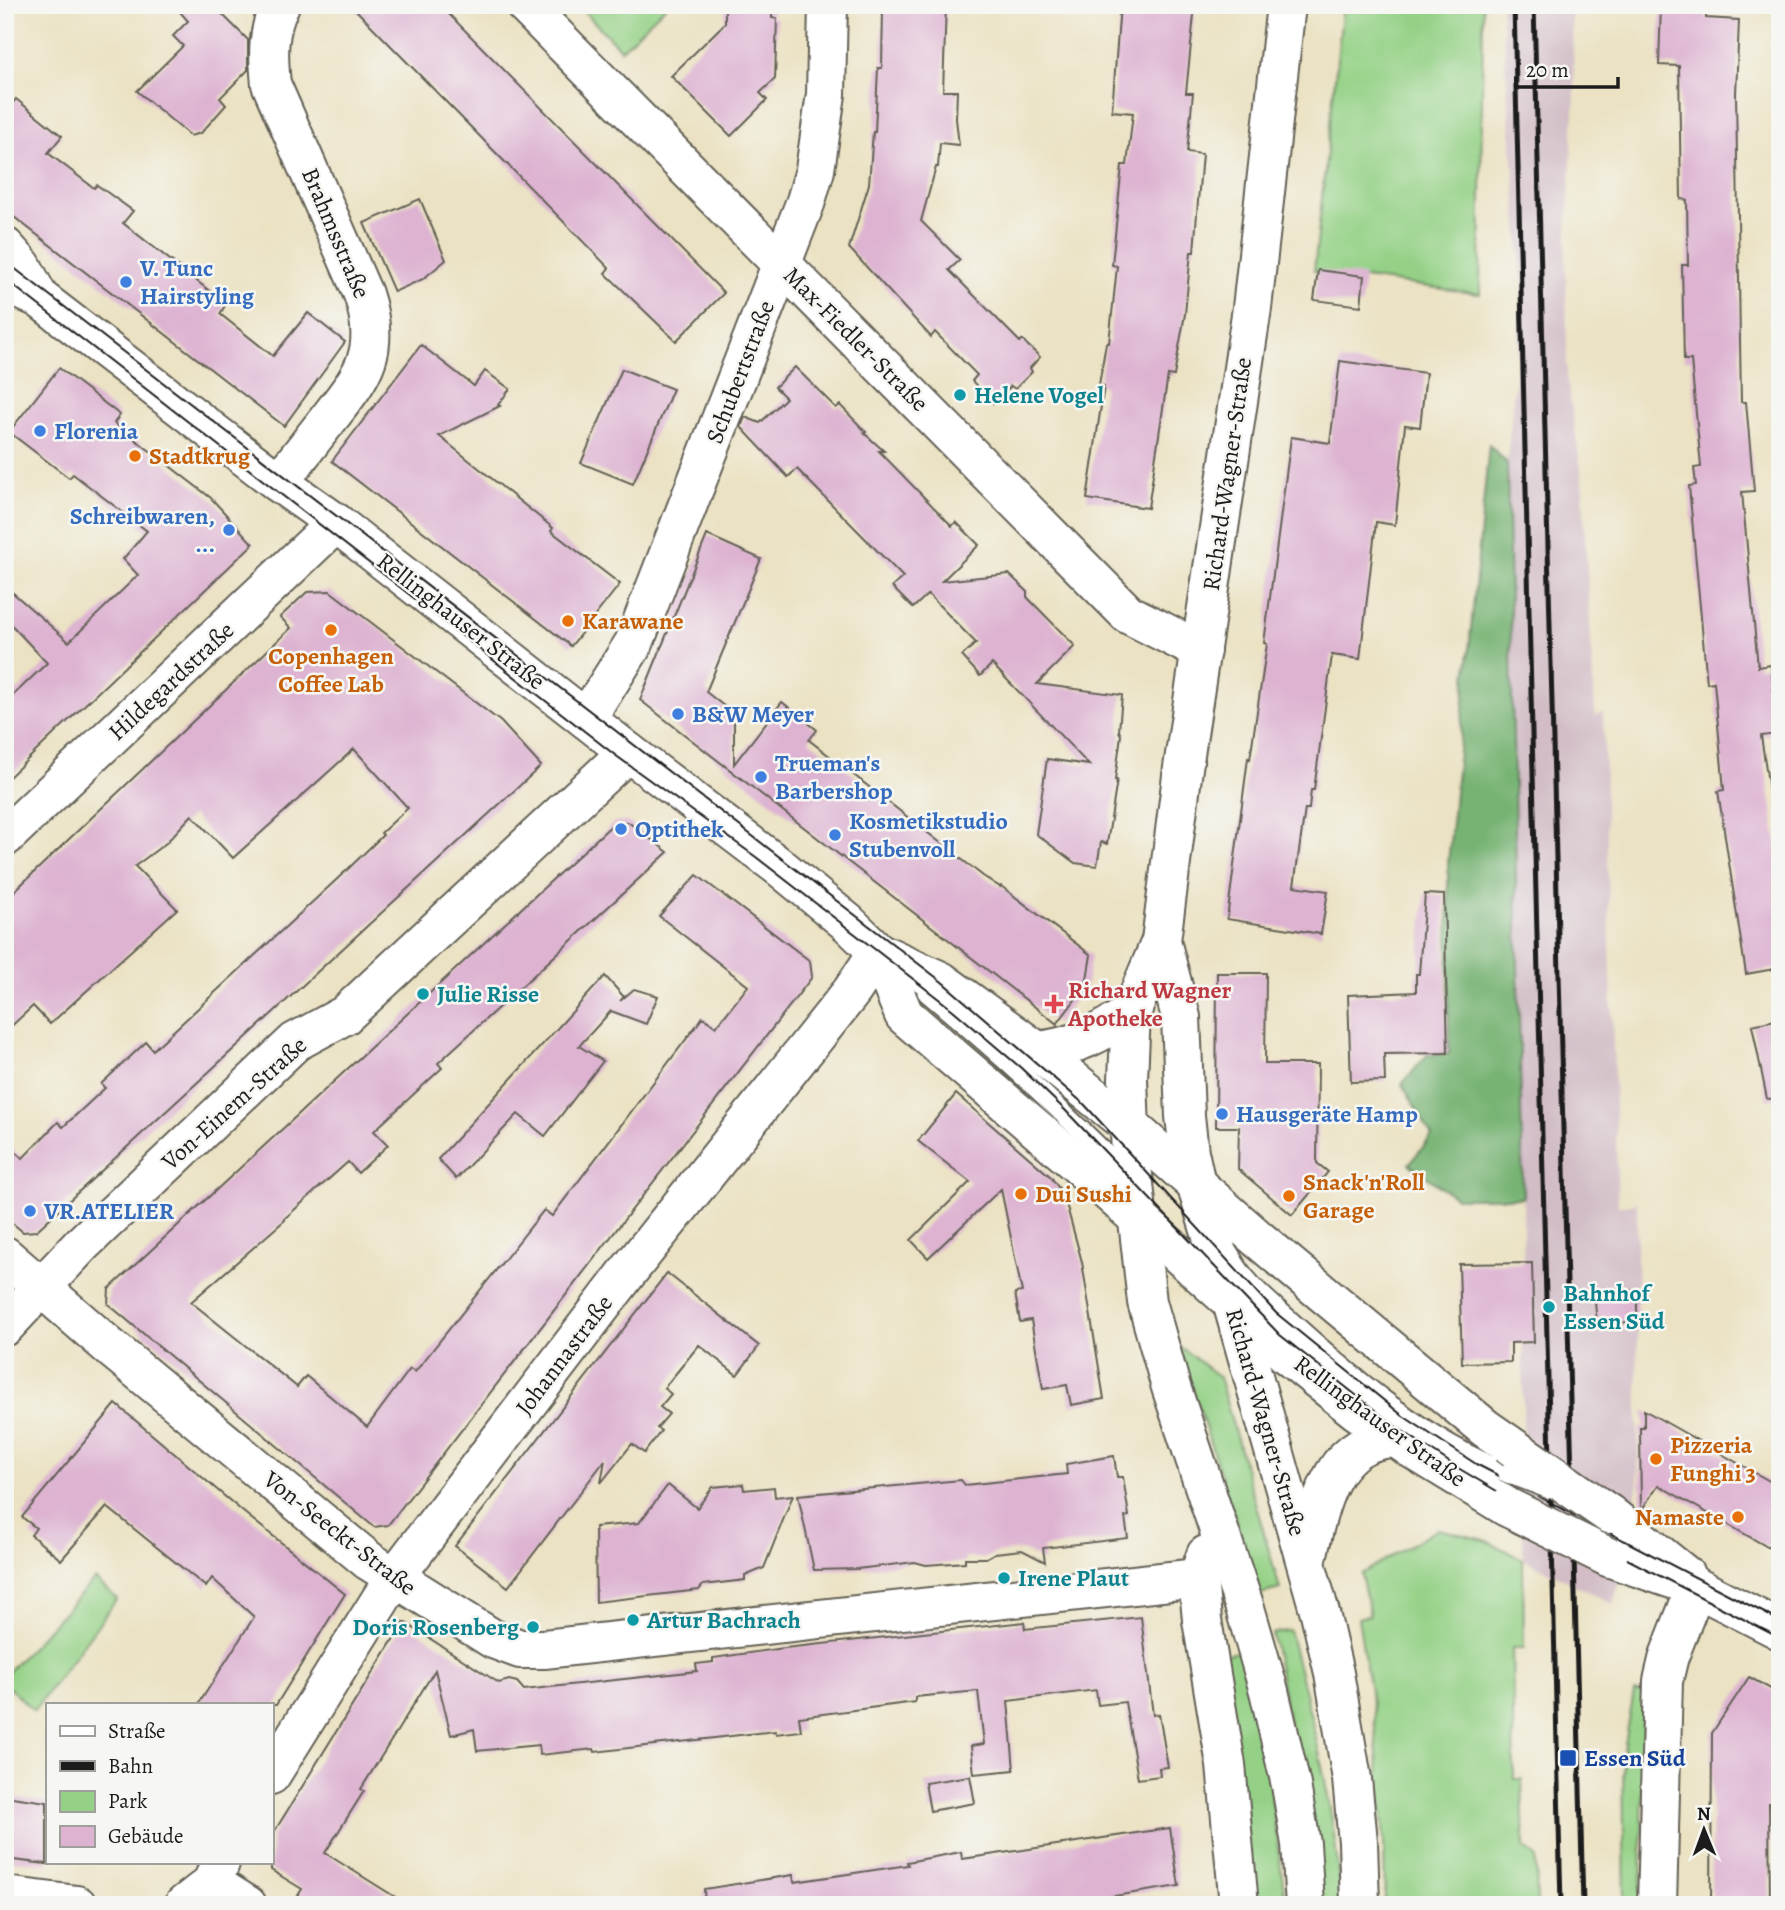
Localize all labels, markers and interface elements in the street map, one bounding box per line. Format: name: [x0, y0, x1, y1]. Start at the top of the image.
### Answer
scale bar: [1516, 46, 1617, 90]
text: 20 m: [1526, 56, 1569, 84]
street label: Brahmsstraße: [294, 163, 378, 303]
place label: V. Tunc Hairstyling: [139, 252, 255, 312]
street label: Max-Fiedler-Straße: [777, 260, 935, 418]
marker: V. Tunc Hairstyling: [118, 274, 134, 290]
street label: Schubertstraße: [698, 296, 782, 448]
street label: Richard-Wagner-Straße: [1195, 355, 1259, 593]
place label: Helene Vogel: [974, 379, 1104, 411]
marker: Helene Vogel: [952, 387, 968, 403]
place label: Florenia: [54, 415, 139, 447]
marker: Florenia: [32, 423, 48, 439]
place label: Stadtkrug: [149, 440, 251, 472]
marker: Stadtkrug: [127, 448, 143, 464]
place label: Schreibwaren, ...: [70, 500, 215, 560]
marker: Schreibwaren, ...: [221, 522, 237, 538]
street label: Rellinghauser Straße: [370, 545, 552, 697]
place label: Karawane: [582, 605, 684, 637]
marker: Karawane: [560, 613, 576, 629]
street label: Hildegardstraße: [101, 614, 241, 748]
marker: Copenhagen Coffee Lab: [323, 622, 339, 638]
place label: Copenhagen Coffee Lab: [268, 640, 394, 700]
place label: B&W Meyer: [692, 698, 814, 730]
marker: B&W Meyer: [670, 706, 686, 722]
place label: Trueman's Barbershop: [775, 747, 893, 807]
marker: Trueman's Barbershop: [753, 769, 769, 785]
place label: Kosmetikstudio Stubenvoll: [849, 805, 1008, 865]
place label: Optithek: [635, 813, 724, 845]
marker: Optithek: [613, 821, 629, 837]
marker: Kosmetikstudio Stubenvoll: [827, 827, 843, 843]
place label: Richard Wagner Apotheke: [1067, 974, 1232, 1034]
place label: Julie Risse: [437, 978, 539, 1010]
marker: Julie Risse: [415, 986, 431, 1002]
marker: Richard Wagner Apotheke: [1046, 996, 1062, 1012]
street label: Von-Einem-Straße: [154, 1029, 314, 1178]
place label: Hausgeräte Hamp: [1236, 1098, 1418, 1130]
marker: Hausgeräte Hamp: [1214, 1106, 1230, 1122]
place label: Snack'n'Roll Garage: [1303, 1166, 1425, 1226]
place label: Dui Sushi: [1035, 1178, 1132, 1210]
marker: Dui Sushi: [1013, 1186, 1029, 1202]
marker: Snack'n'Roll Garage: [1281, 1188, 1297, 1204]
place label: VR.ATELIER: [43, 1195, 175, 1227]
marker: VR.ATELIER: [22, 1203, 38, 1219]
place label: Bahnhof Essen Süd: [1563, 1277, 1665, 1337]
street label: Johannastraße: [508, 1288, 620, 1422]
marker: Bahnhof Essen Süd: [1541, 1299, 1557, 1315]
street label: Richard-Wagner-Straße: [1218, 1304, 1314, 1540]
street label: Rellinghauser Straße: [1288, 1348, 1472, 1494]
place label: Pizzeria Funghi 3: [1670, 1429, 1756, 1489]
marker: Pizzeria Funghi 3: [1648, 1451, 1664, 1467]
street label: Von-Seeckt-Straße: [256, 1463, 423, 1603]
place label: Namaste: [1635, 1501, 1724, 1533]
marker: Namaste: [1730, 1509, 1746, 1525]
place label: Irene Plaut: [1018, 1562, 1129, 1594]
marker: Irene Plaut: [996, 1570, 1012, 1586]
place label: Artur Bachrach: [646, 1604, 801, 1636]
place label: Doris Rosenberg: [352, 1611, 520, 1643]
marker: Artur Bachrach: [625, 1612, 641, 1628]
marker: Doris Rosenberg: [525, 1619, 541, 1635]
legend: [46, 1703, 273, 1864]
text: Straße: [108, 1717, 166, 1745]
place label: Essen Süd: [1584, 1742, 1686, 1774]
marker: Essen Süd: [1558, 1748, 1578, 1768]
text: Bahn: [108, 1752, 153, 1780]
text: Park: [108, 1787, 148, 1815]
north arrow: [1670, 1794, 1740, 1864]
text: N: [1697, 1801, 1711, 1827]
text: Gebäude: [108, 1822, 184, 1850]

